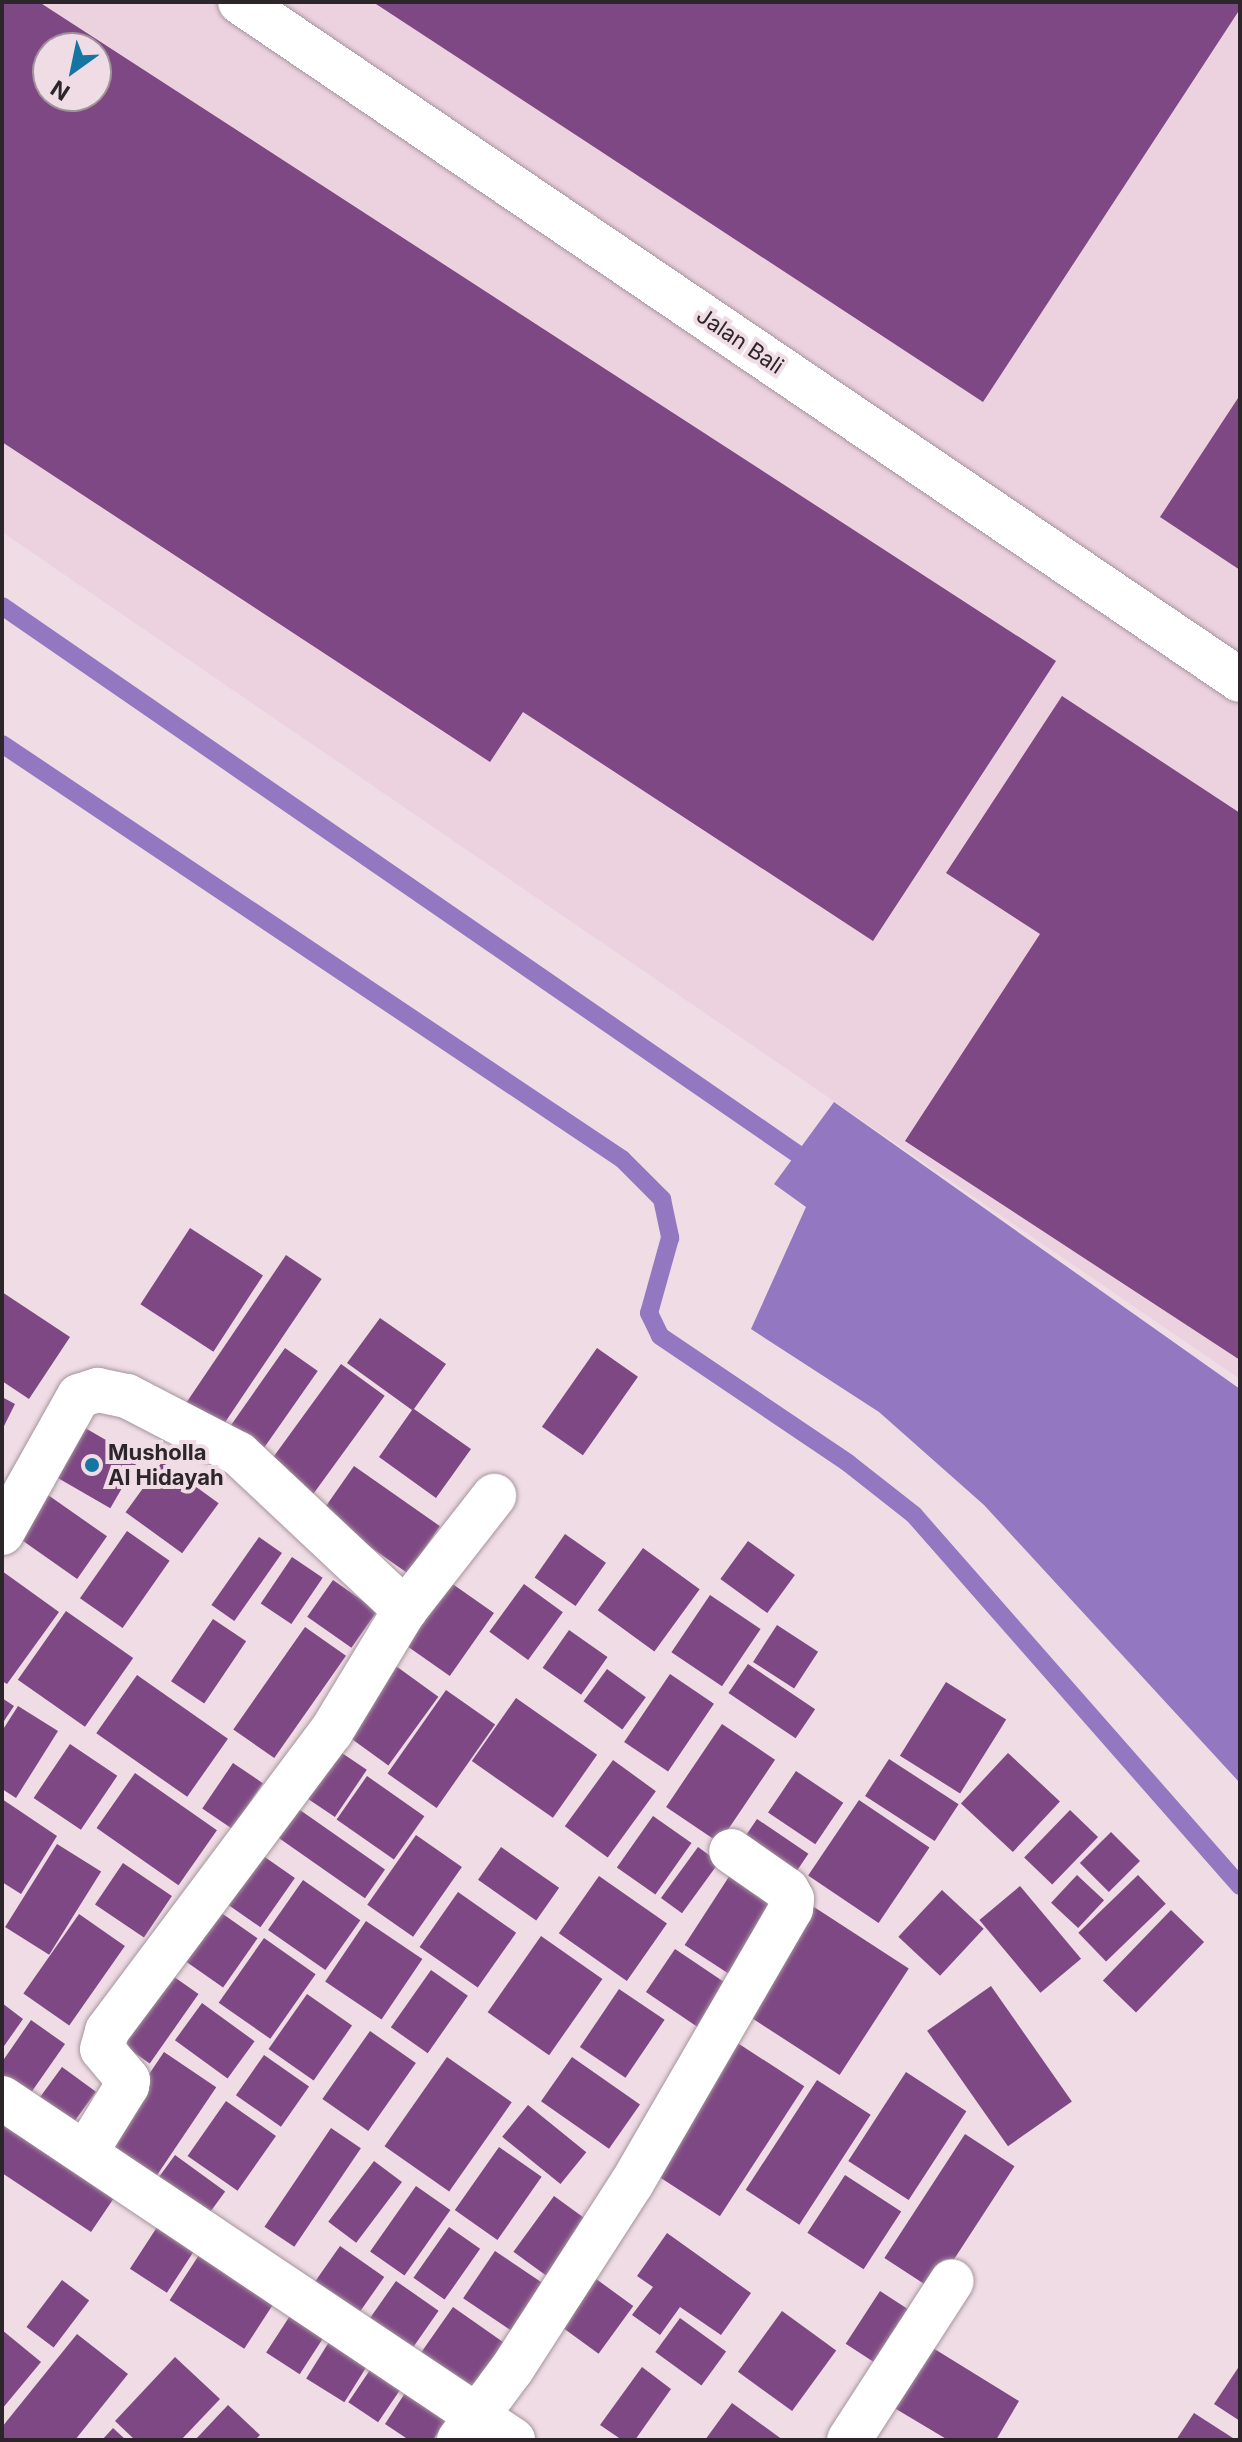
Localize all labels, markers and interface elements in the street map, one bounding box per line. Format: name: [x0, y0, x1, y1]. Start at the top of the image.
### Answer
north arrow: [32, 32, 112, 112]
text: N: [46, 75, 74, 106]
street label: Jalan Bali: [692, 302, 788, 380]
place label: Musholla Al Hidayah: [108, 1439, 224, 1490]
marker: Musholla Al Hidayah: [83, 1456, 101, 1474]

